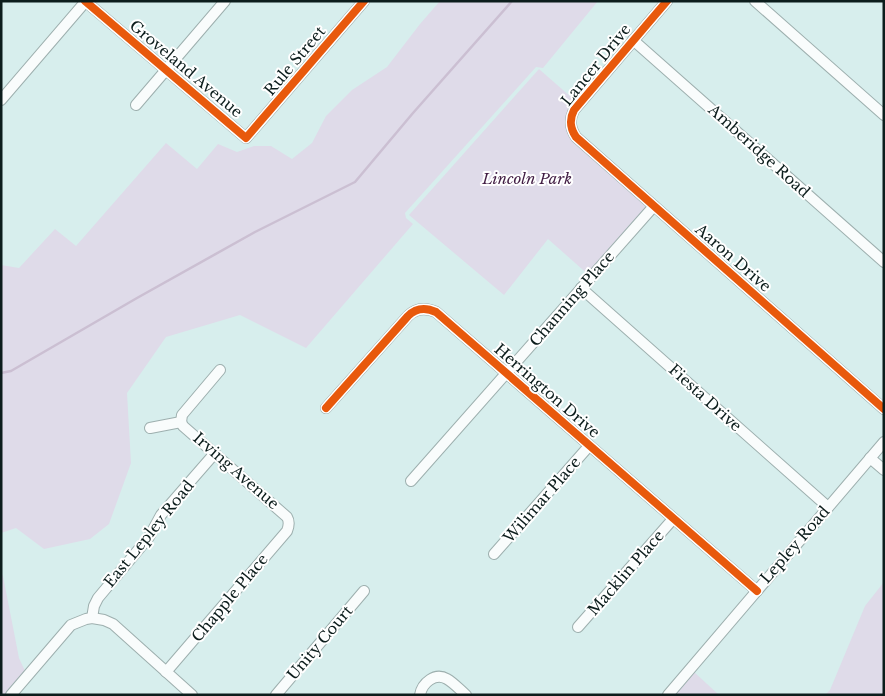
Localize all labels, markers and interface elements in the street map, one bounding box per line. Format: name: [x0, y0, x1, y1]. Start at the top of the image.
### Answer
street label: Groveland Avenue: [126, 16, 247, 121]
street label: Lancer Drive: [557, 20, 635, 110]
street label: Rule Street: [260, 22, 329, 99]
street label: Amberidge Road: [704, 99, 814, 201]
park label: Lincoln Park: [481, 169, 572, 188]
street label: Aaron Drive: [691, 219, 775, 296]
street label: Channing Place: [525, 247, 618, 350]
street label: Herrington Drive: [491, 340, 604, 442]
street label: Fiesta Drive: [665, 360, 746, 435]
street label: Irving Avenue: [189, 428, 283, 513]
street label: Wilimar Place: [498, 453, 584, 548]
street label: East Lepley Road: [100, 476, 198, 591]
street label: Lepley Road: [756, 502, 833, 587]
street label: Macklin Place: [583, 526, 668, 619]
street label: Chapple Place: [187, 550, 272, 646]
street label: Unity Court: [283, 601, 357, 684]

